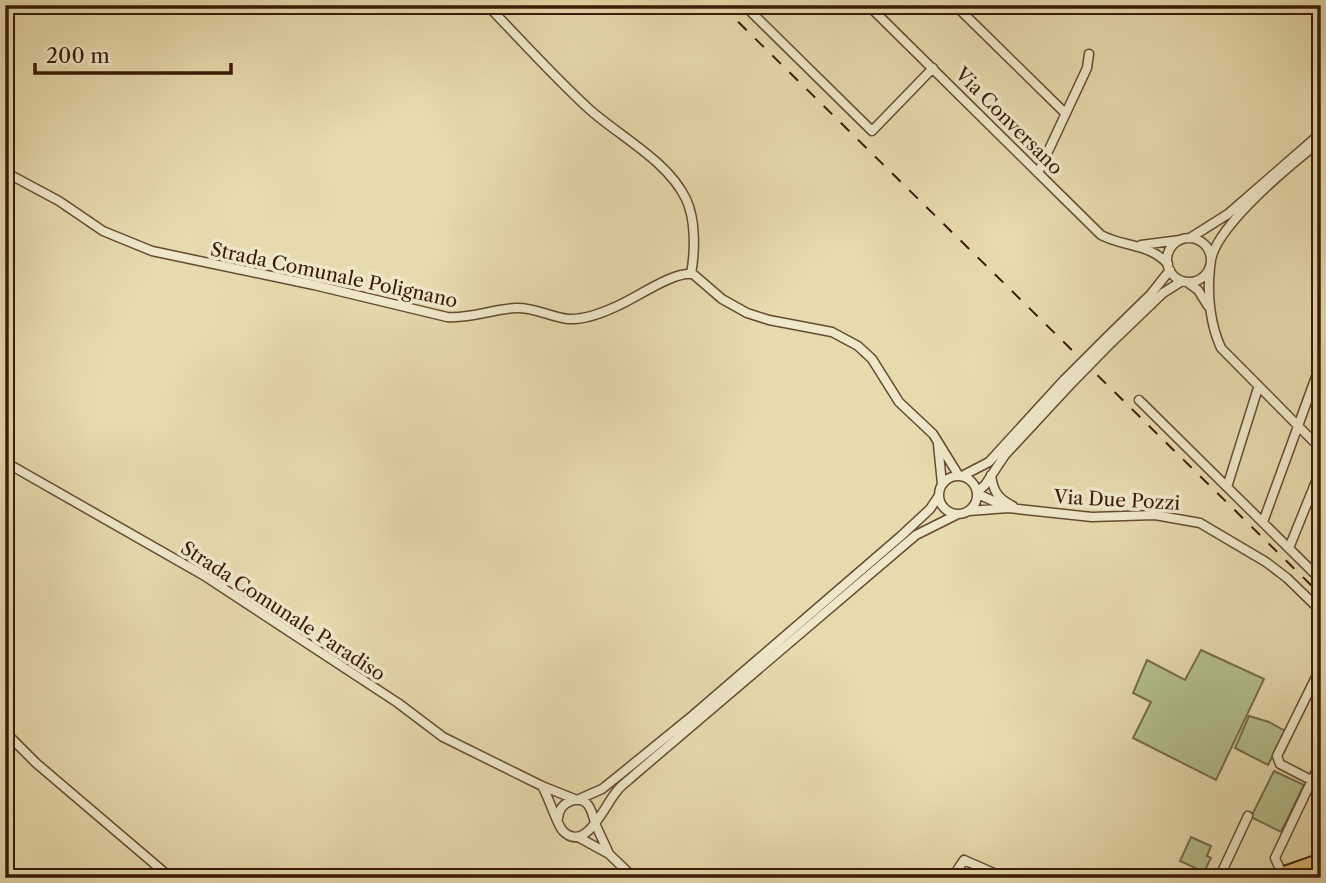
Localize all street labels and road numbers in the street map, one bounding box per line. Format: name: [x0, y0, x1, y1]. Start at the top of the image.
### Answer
street label: Via Conversano: [950, 62, 1067, 179]
street label: Strada Comunale Polignano: [208, 238, 460, 312]
street label: Via Due Pozzi: [1052, 485, 1181, 515]
street label: Strada Comunale Paradiso: [177, 536, 389, 686]

